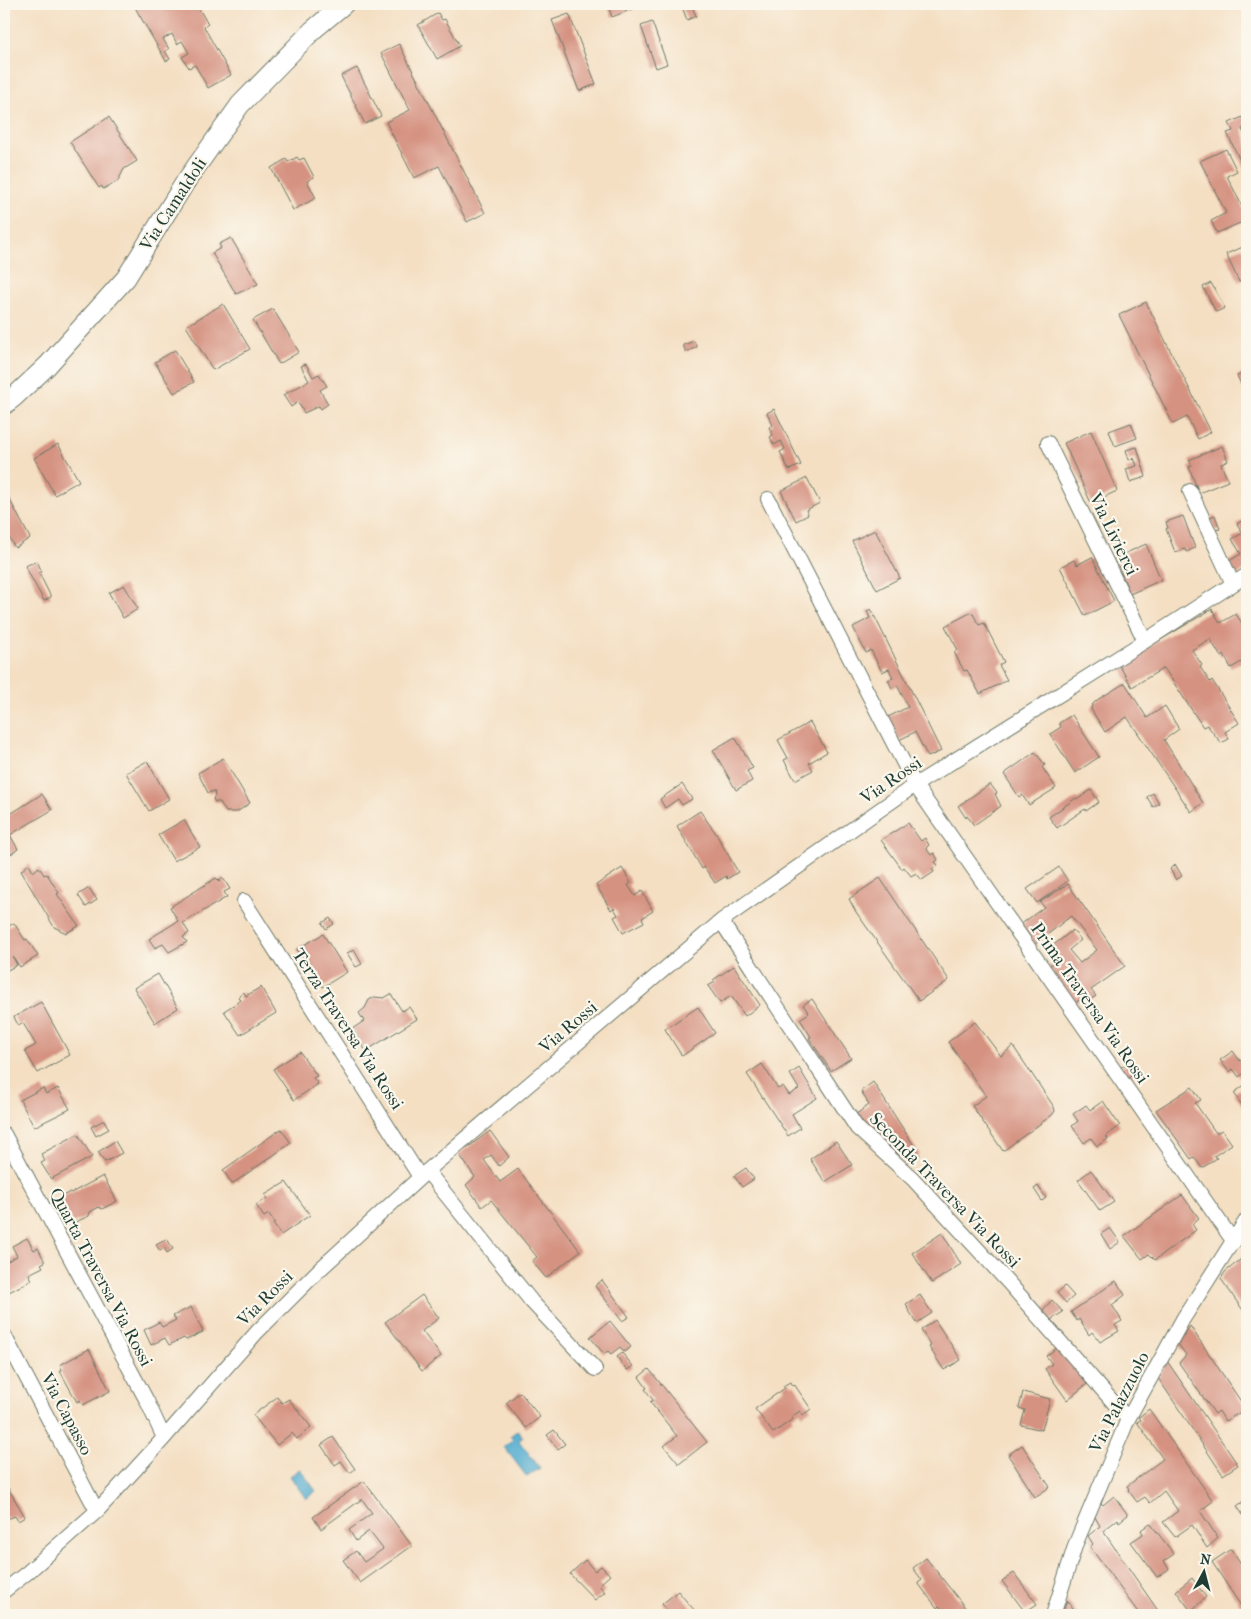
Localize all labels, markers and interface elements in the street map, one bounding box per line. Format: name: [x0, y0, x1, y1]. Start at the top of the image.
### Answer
street label: Via Camaldoli: [135, 153, 212, 256]
street label: Via Livierci: [1084, 489, 1143, 579]
street label: Via Rossi: [856, 752, 927, 809]
street label: Prima Traversa Via Rossi: [1026, 919, 1153, 1088]
street label: Terza Traversa Via Rossi: [288, 945, 408, 1114]
street label: Via Rossi: [534, 996, 602, 1058]
street label: Seconda Traversa Via Rossi: [865, 1108, 1025, 1273]
street label: Quarta Traversa Via Rossi: [45, 1184, 157, 1371]
street label: Via Rossi: [233, 1266, 298, 1331]
street label: Via Palazzuolo: [1085, 1348, 1154, 1457]
street label: Via Capasso: [36, 1369, 97, 1459]
north arrow: [1178, 1546, 1228, 1596]
text: N: [1199, 1551, 1212, 1569]

